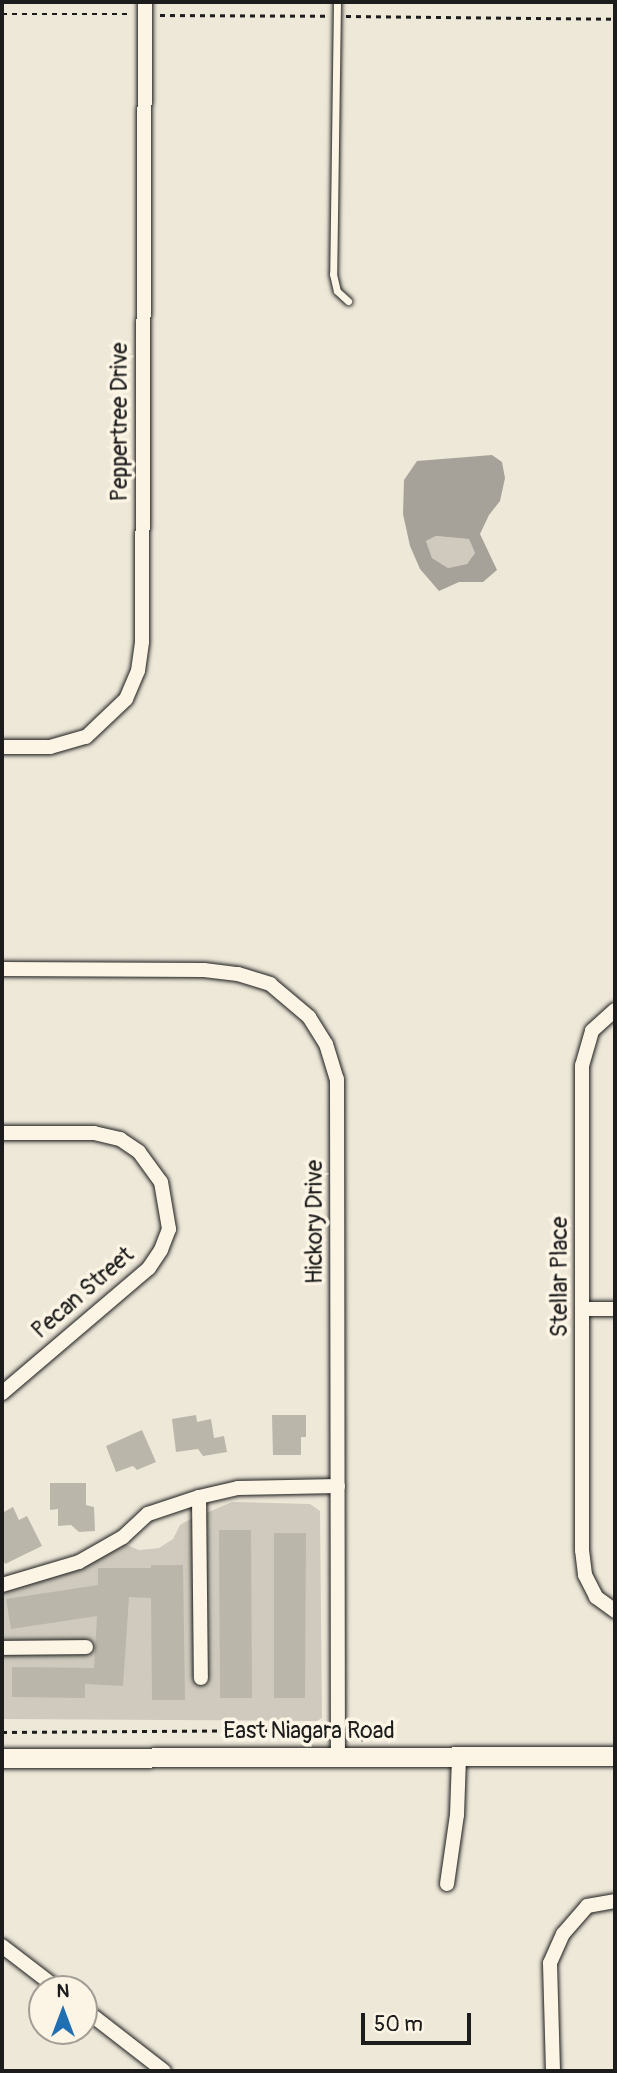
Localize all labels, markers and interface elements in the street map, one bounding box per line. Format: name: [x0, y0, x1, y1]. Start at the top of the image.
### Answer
street label: Peppertree Drive: [106, 342, 134, 502]
street label: Hickory Drive: [301, 1160, 329, 1284]
street label: Stellar Place: [546, 1217, 574, 1337]
street label: Pecan Street: [26, 1241, 140, 1345]
street label: East Niagara Road: [223, 1717, 395, 1745]
north arrow: [28, 1975, 98, 2045]
text: N: [57, 1979, 69, 2003]
scale bar: [365, 2000, 475, 2044]
text: 50 m: [374, 2011, 423, 2038]

